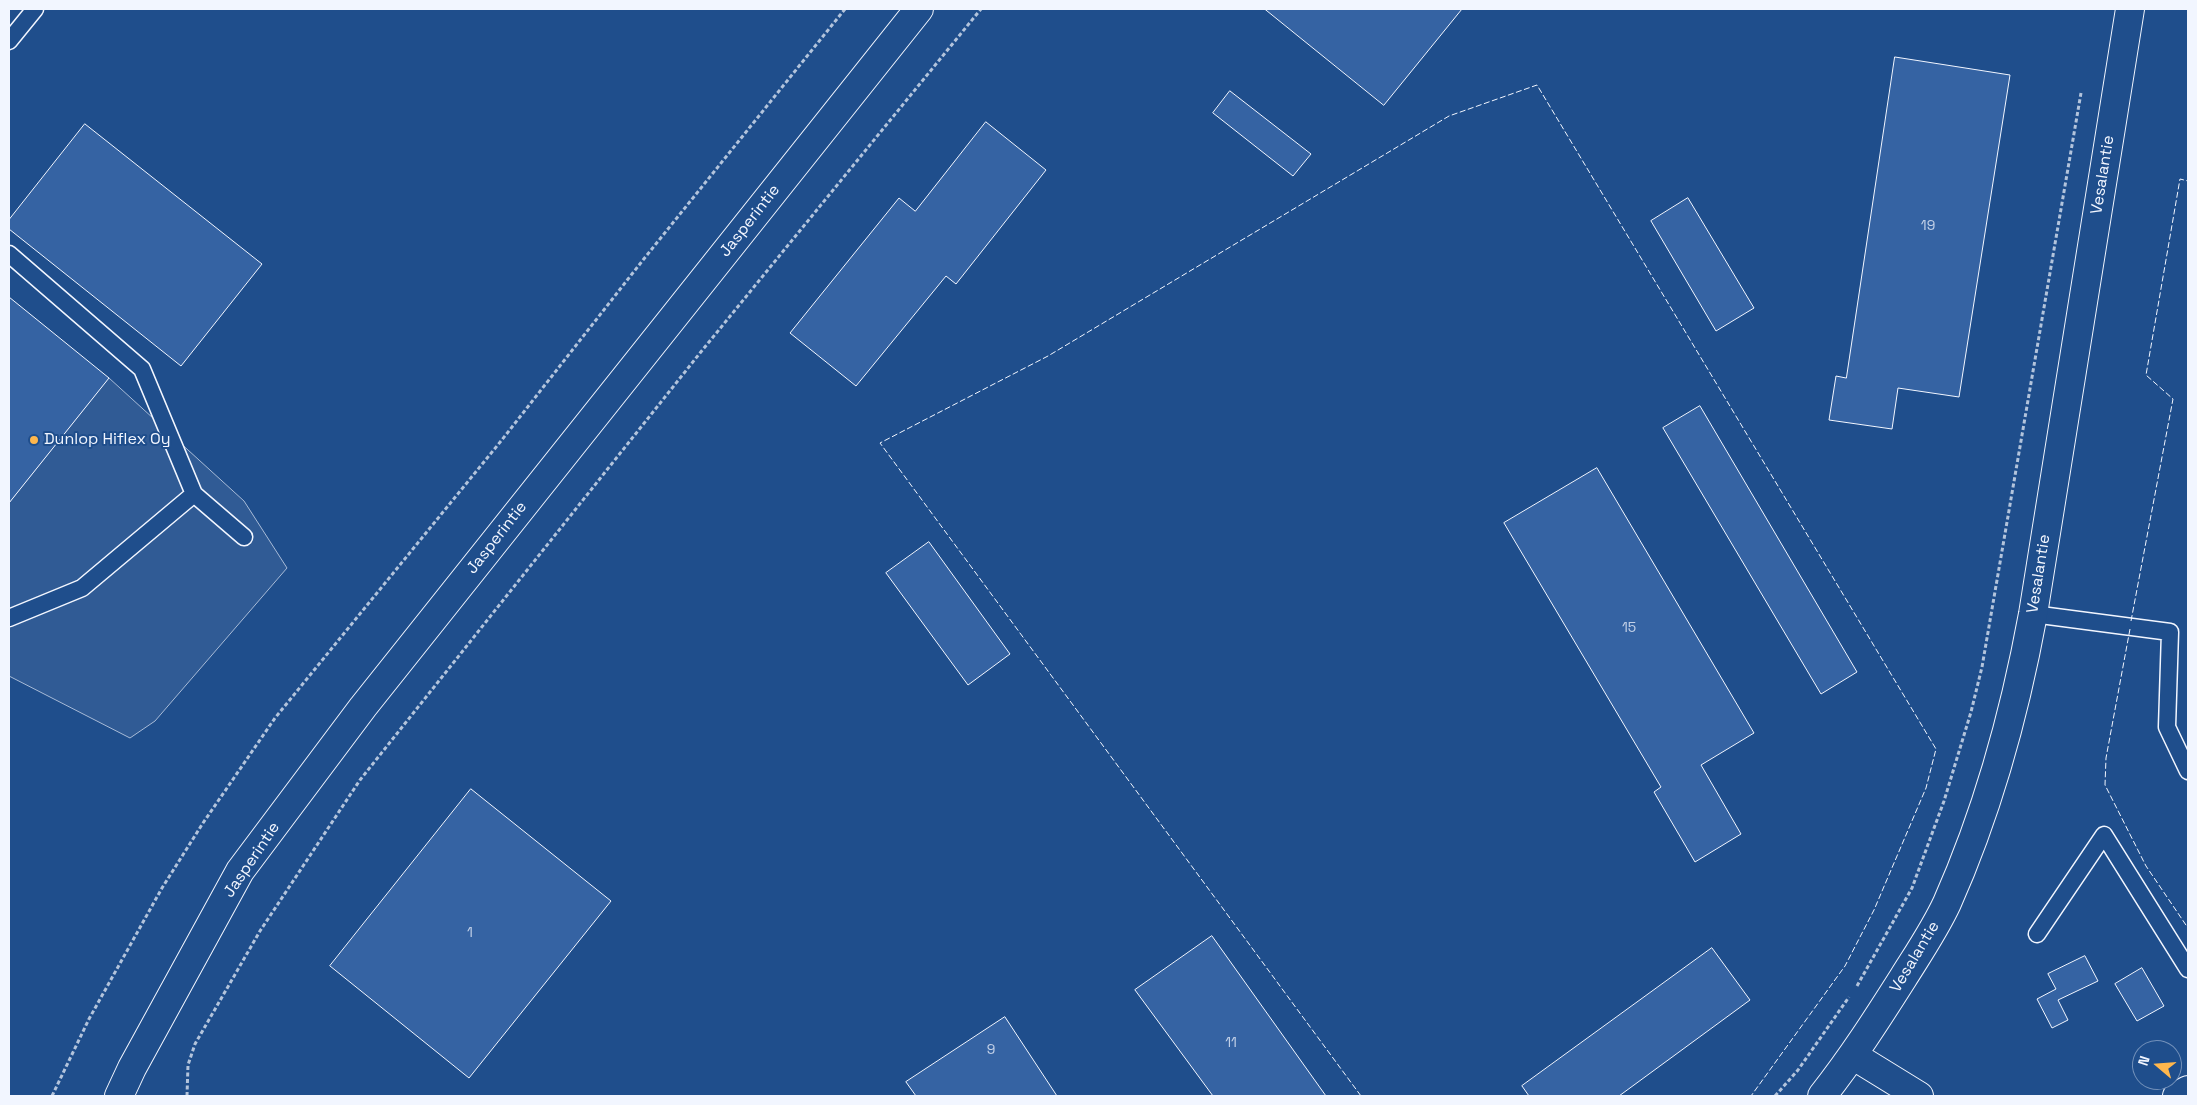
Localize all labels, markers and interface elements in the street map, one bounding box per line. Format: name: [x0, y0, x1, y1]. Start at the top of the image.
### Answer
street label: Vesalantie: [2087, 134, 2119, 216]
street label: Jasperintie: [716, 181, 784, 261]
house number: 19: [1921, 218, 1935, 234]
place label: Dunlop Hiflex Oy: [44, 430, 171, 450]
marker: Dunlop Hiflex Oy: [28, 434, 40, 446]
street label: Jasperintie: [463, 498, 531, 578]
street label: Vesalantie: [2023, 533, 2055, 615]
house number: 15: [1622, 620, 1636, 636]
street label: Jasperintie: [220, 819, 284, 901]
street label: Vesalantie: [1886, 918, 1944, 996]
house number: 1: [467, 925, 473, 941]
house number: 11: [1225, 1035, 1237, 1051]
north arrow: [2132, 1040, 2182, 1090]
house number: 9: [987, 1042, 995, 1058]
text: N: [2134, 1053, 2154, 1068]

